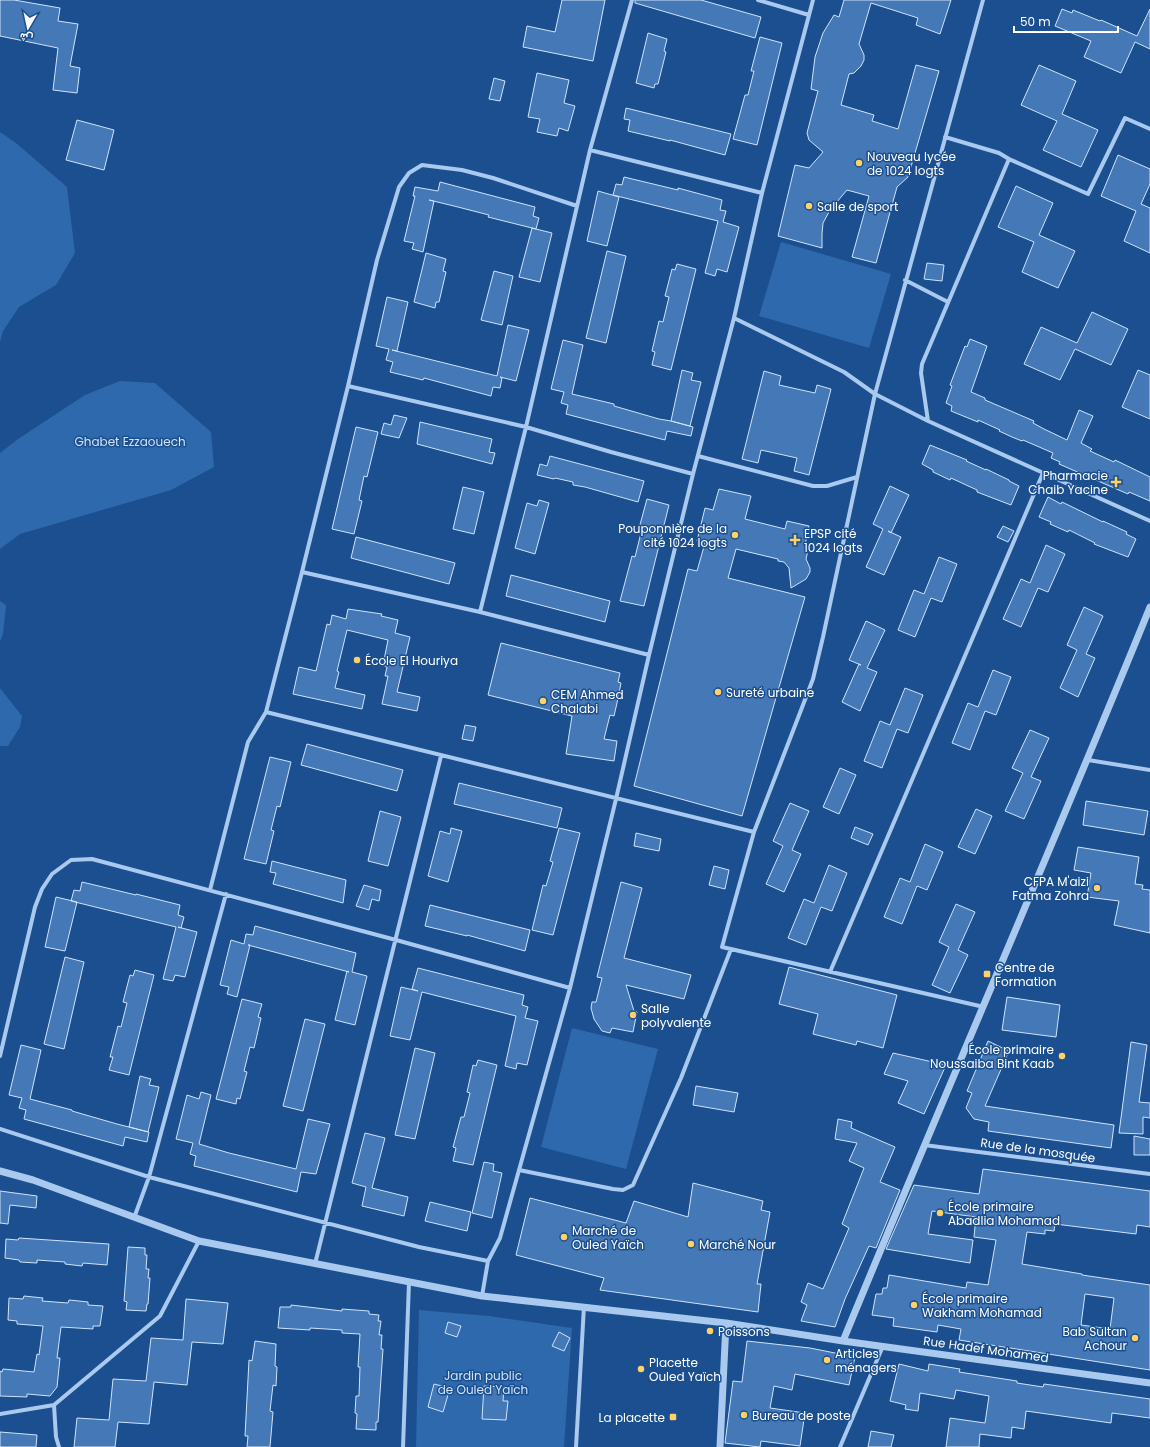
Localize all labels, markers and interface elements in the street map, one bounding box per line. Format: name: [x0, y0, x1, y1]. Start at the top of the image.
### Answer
north arrow: [8, 8, 48, 48]
scale bar: [1014, 8, 1118, 34]
text: 50 m: [1020, 13, 1051, 30]
text: ش: [19, 29, 34, 47]
place label: Nouveau lycée de 1024 logts: [867, 148, 956, 179]
marker: Nouveau lycée de 1024 logts: [854, 158, 864, 168]
place label: Salle de sport: [817, 198, 898, 215]
marker: Salle de sport: [804, 201, 814, 211]
park label: Ghabet Ezzaouech: [74, 433, 186, 450]
place label: Pharmacie Chaib Yacine: [1028, 467, 1108, 498]
marker: Pharmacie Chaib Yacine: [1111, 477, 1121, 487]
place label: Pouponnière de la cité 1024 logts: [618, 520, 727, 551]
place label: EPSP cité 1024 logts: [804, 525, 862, 556]
marker: Pouponnière de la cité 1024 logts: [730, 530, 740, 540]
marker: EPSP cité 1024 logts: [789, 534, 801, 546]
place label: École El Houriya: [365, 652, 458, 669]
marker: École El Houriya: [352, 655, 362, 665]
place label: Sureté urbaine: [726, 684, 814, 701]
place label: CEM Ahmed Chalabi: [551, 686, 624, 717]
marker: Sureté urbaine: [713, 687, 723, 697]
marker: CEM Ahmed Chalabi: [538, 696, 548, 706]
place label: CFPA M'aizi Fatma Zohra: [1012, 873, 1089, 904]
marker: CFPA M'aizi Fatma Zohra: [1092, 883, 1102, 893]
place label: Centre de Formation: [995, 959, 1056, 990]
marker: Centre de Formation: [982, 969, 992, 979]
place label: Salle polyvalente: [641, 1000, 711, 1031]
marker: Salle polyvalente: [628, 1010, 638, 1020]
place label: École primaire Noussaiba Bint Kaab: [930, 1041, 1054, 1072]
marker: École primaire Noussaiba Bint Kaab: [1057, 1051, 1067, 1061]
street label: Rue de la mosquée: [980, 1134, 1096, 1166]
place label: École primaire Abadlia Mohamad: [948, 1198, 1060, 1229]
marker: École primaire Abadlia Mohamad: [935, 1208, 945, 1218]
place label: Marché de Ouled Yaïch: [572, 1222, 644, 1253]
marker: Marché de Ouled Yaïch: [559, 1232, 569, 1242]
place label: Marché Nour: [699, 1236, 776, 1253]
marker: Marché Nour: [686, 1239, 696, 1249]
place label: École primaire Wakham Mohamad: [922, 1290, 1042, 1321]
marker: École primaire Wakham Mohamad: [909, 1300, 919, 1310]
place label: Poissons: [718, 1323, 770, 1340]
place label: Bab Sultan Achour: [1062, 1323, 1128, 1354]
marker: Poissons: [705, 1326, 715, 1336]
street label: Rue Hadef Mohamed: [922, 1332, 1050, 1366]
marker: Bab Sultan Achour: [1130, 1333, 1140, 1343]
place label: Articles ménagers: [835, 1345, 897, 1376]
place label: Placette Ouled Yaïch: [649, 1354, 721, 1385]
marker: Articles ménagers: [822, 1355, 832, 1365]
marker: Placette Ouled Yaïch: [636, 1364, 646, 1374]
park label: Jardin public de Ouled Yaïch: [438, 1367, 528, 1398]
place label: Bureau de poste: [752, 1407, 851, 1424]
place label: La placette: [598, 1409, 665, 1426]
marker: Bureau de poste: [739, 1410, 749, 1420]
marker: La placette: [668, 1412, 678, 1422]

